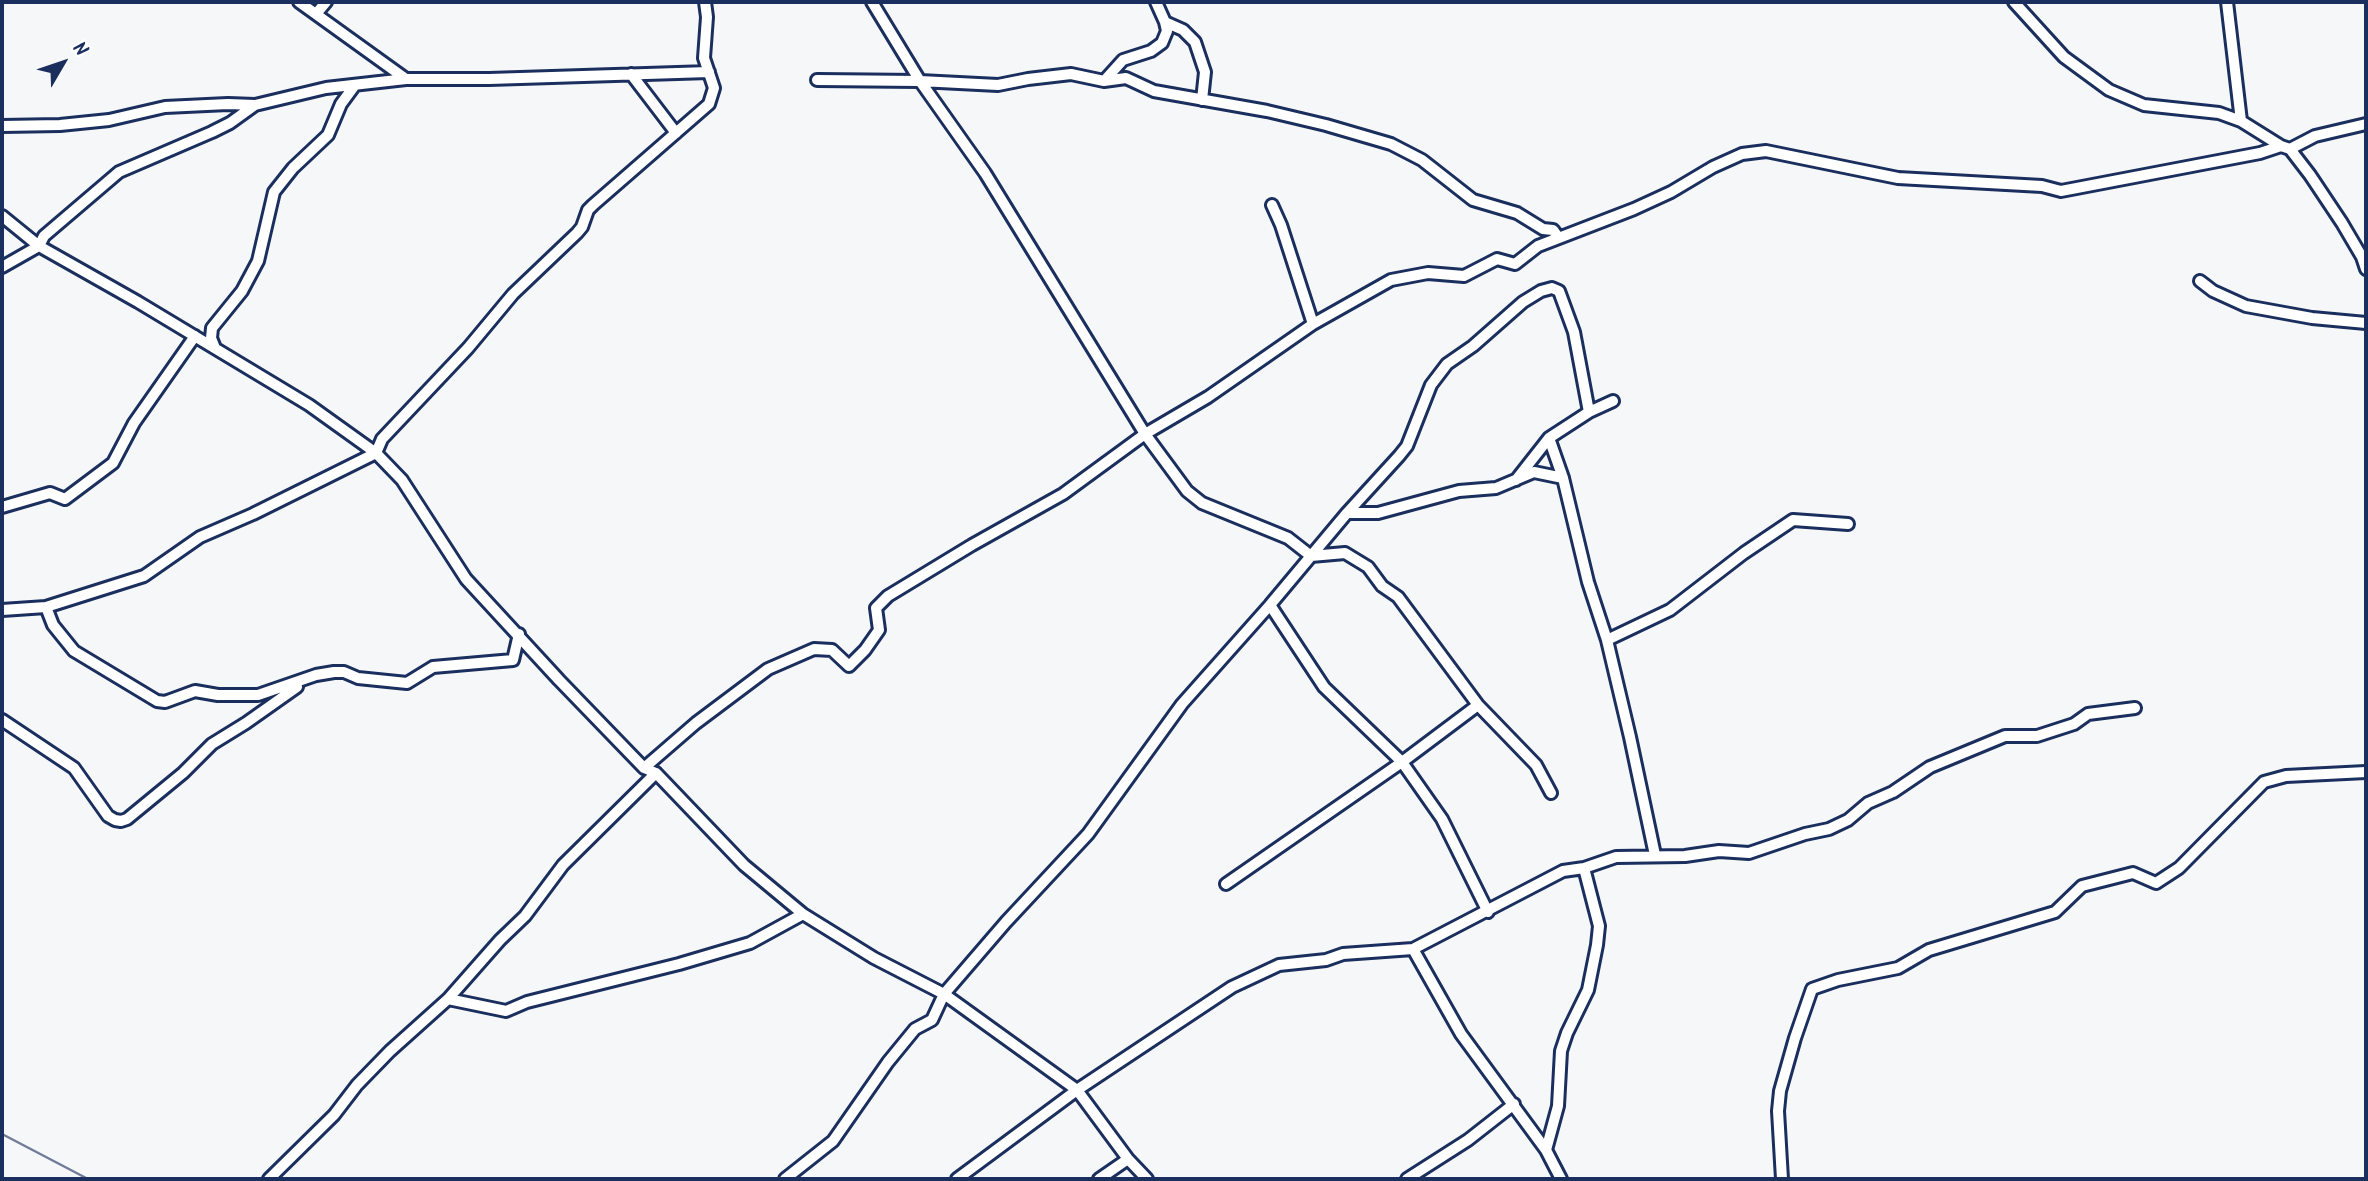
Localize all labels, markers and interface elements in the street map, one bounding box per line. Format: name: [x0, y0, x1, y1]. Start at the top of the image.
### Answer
north arrow: [28, 28, 98, 98]
text: N: [64, 36, 95, 64]

